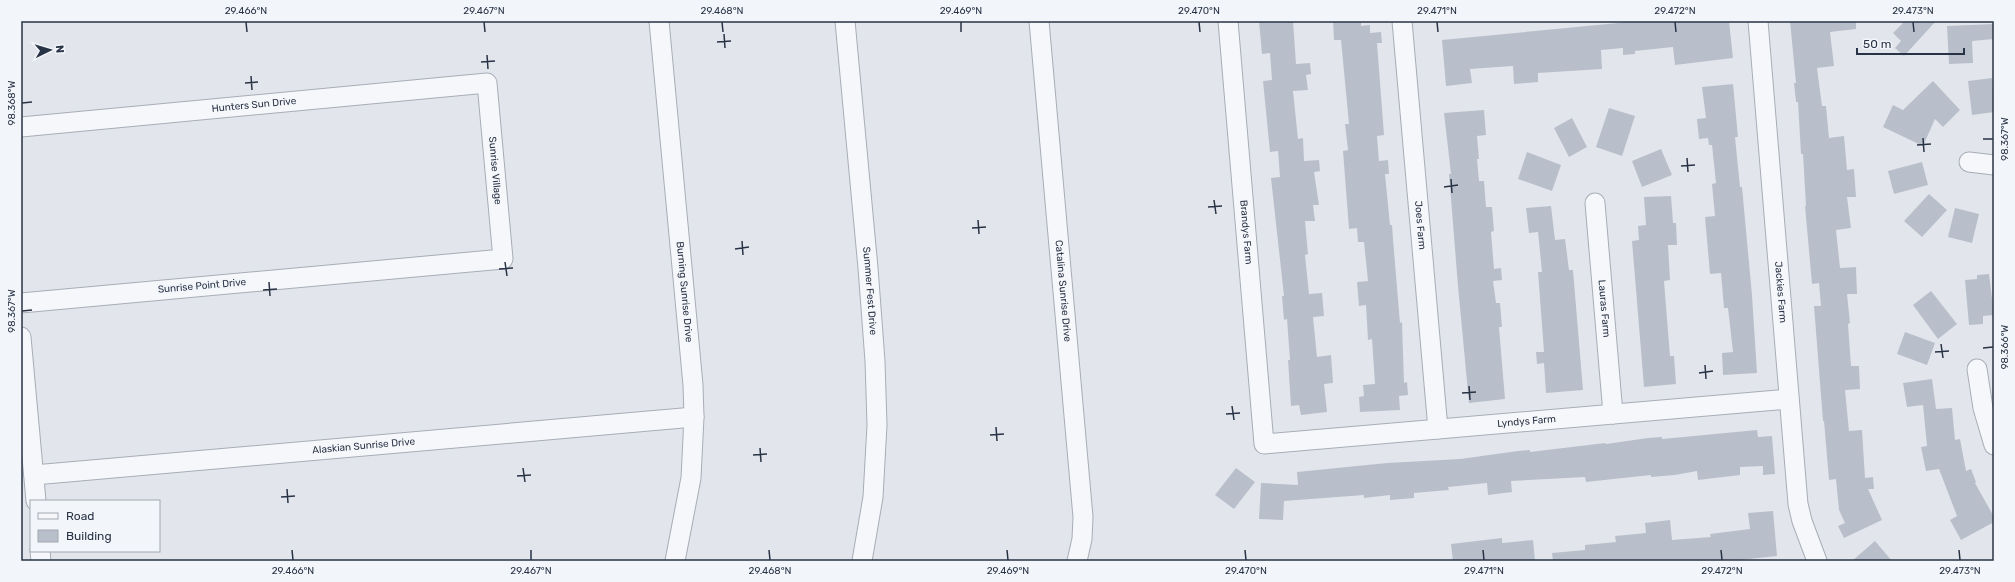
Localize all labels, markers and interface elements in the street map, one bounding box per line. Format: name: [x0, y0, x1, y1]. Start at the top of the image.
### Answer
text: 29.466°N: [225, 5, 267, 17]
text: 29.467°N: [463, 5, 505, 17]
text: 29.468°N: [701, 5, 744, 17]
text: 29.469°N: [940, 5, 982, 17]
text: 29.470°N: [1178, 5, 1220, 17]
text: 29.471°N: [1417, 5, 1457, 17]
text: 29.472°N: [1654, 5, 1696, 17]
text: 29.473°N: [1892, 5, 1934, 17]
north arrow: [30, 30, 70, 70]
scale bar: [1857, 30, 1964, 56]
text: 50 m: [1863, 37, 1891, 51]
text: N: [53, 45, 66, 54]
text: 98.368°W: [6, 80, 18, 126]
street label: Hunters Sun Drive: [211, 95, 297, 115]
text: 98.367°W: [1999, 117, 2011, 161]
street label: Sunrise Village: [486, 136, 504, 206]
street label: Brandys Farm: [1237, 200, 1255, 265]
street label: Joes Farm: [1412, 200, 1428, 250]
street label: Catalina Sunrise Drive: [1052, 239, 1073, 343]
street label: Burning Sunrise Drive: [674, 241, 695, 343]
street label: Summer Fest Drive: [860, 246, 879, 336]
street label: Jackies Farm: [1772, 261, 1789, 324]
street label: Sunrise Point Drive: [157, 276, 247, 296]
street label: Lauras Farm: [1596, 279, 1612, 338]
text: 98.367°W: [6, 289, 18, 333]
text: 98.366°W: [1999, 325, 2011, 369]
street label: Lyndys Farm: [1497, 413, 1556, 430]
street label: Alaskian Sunrise Drive: [312, 435, 416, 457]
legend: [30, 500, 160, 552]
text: Road: [66, 509, 94, 523]
text: Building: [66, 529, 112, 543]
text: 29.466°N: [272, 565, 314, 577]
text: 29.467°N: [510, 565, 552, 577]
text: 29.468°N: [749, 565, 792, 577]
text: 29.469°N: [987, 565, 1029, 577]
text: 29.470°N: [1225, 565, 1267, 577]
text: 29.471°N: [1464, 565, 1504, 577]
text: 29.472°N: [1701, 565, 1743, 577]
text: 29.473°N: [1939, 565, 1981, 577]

